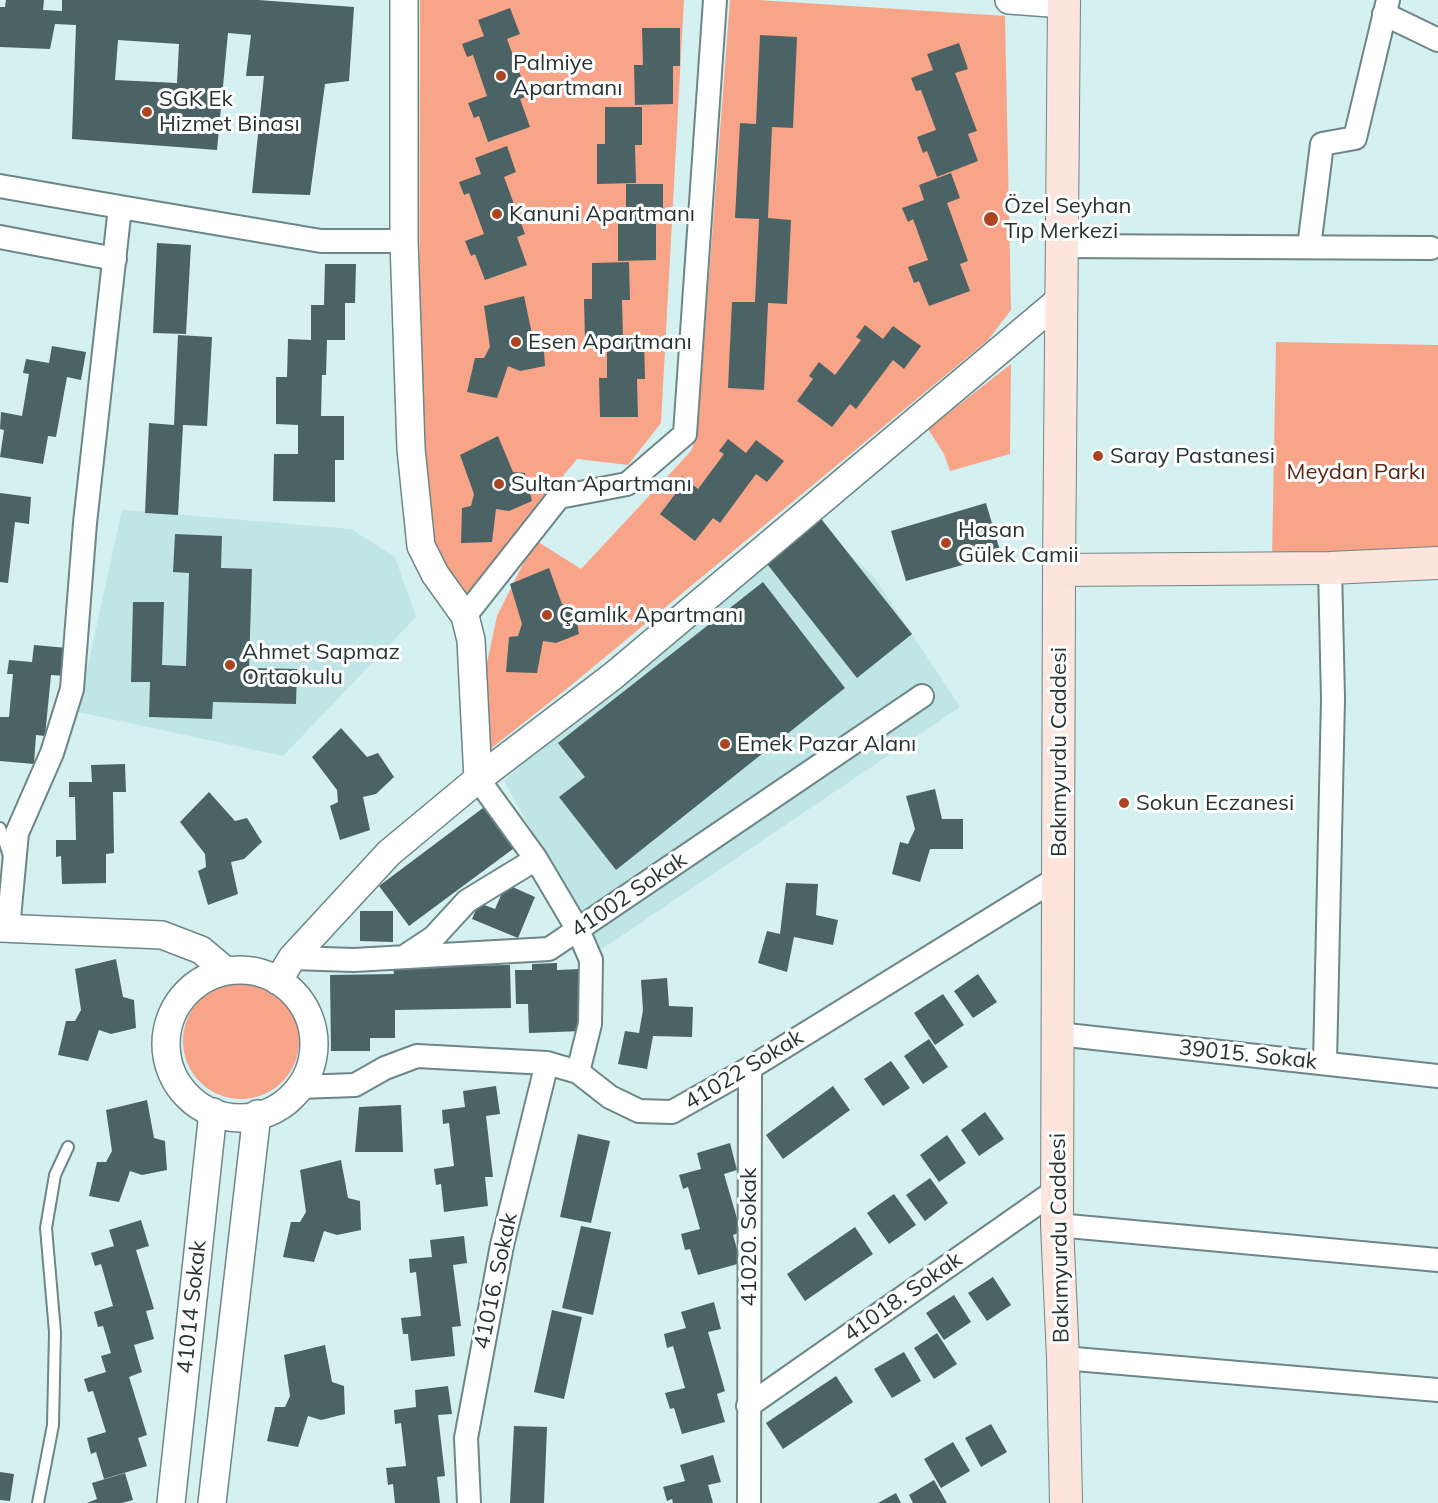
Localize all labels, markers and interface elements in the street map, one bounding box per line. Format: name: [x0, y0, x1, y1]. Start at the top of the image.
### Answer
place label: Palmiye Apartmanı: [513, 50, 622, 101]
marker: Palmiye Apartmanı: [494, 69, 508, 83]
place label: SGK Ek Hizmet Binası: [159, 86, 300, 138]
marker: SGK Ek Hizmet Binası: [140, 105, 154, 119]
place label: Özel Seyhan Tıp Merkezi: [1004, 193, 1131, 244]
place label: Kanuni Apartmanı: [509, 201, 695, 227]
marker: Kanuni Apartmanı: [490, 207, 504, 221]
marker: Özel Seyhan Tıp Merkezi: [982, 210, 1000, 228]
place label: Esen Apartmanı: [528, 329, 692, 355]
marker: Esen Apartmanı: [509, 335, 523, 349]
place label: Saray Pastanesi: [1110, 443, 1275, 469]
marker: Saray Pastanesi: [1091, 449, 1105, 463]
park label: Meydan Parkı: [1287, 459, 1425, 485]
place label: Sultan Apartmanı: [511, 471, 692, 497]
marker: Sultan Apartmanı: [492, 477, 506, 491]
place label: Hasan Gülek Camii: [958, 517, 1079, 568]
marker: Hasan Gülek Camii: [939, 536, 953, 550]
place label: Çamlık Apartmanı: [559, 602, 743, 628]
marker: Çamlık Apartmanı: [540, 608, 554, 622]
place label: Ahmet Sapmaz Ortaokulu: [242, 639, 400, 690]
street label: Bakımyurdu Caddesi: [1046, 647, 1072, 857]
marker: Ahmet Sapmaz Ortaokulu: [223, 658, 237, 672]
place label: Emek Pazar Alanı: [737, 731, 916, 757]
marker: Emek Pazar Alanı: [718, 737, 732, 751]
place label: Sokun Eczanesi: [1136, 790, 1294, 816]
marker: Sokun Eczanesi: [1117, 796, 1131, 810]
street label: 41002 Sokak: [566, 847, 692, 943]
street label: 41022 Sokak: [680, 1024, 808, 1116]
street label: 39015. Sokak: [1178, 1035, 1318, 1075]
street label: Bakımyurdu Caddesi: [1045, 1133, 1075, 1343]
street label: 41020. Sokak: [736, 1168, 762, 1306]
street label: 41016. Sokak: [469, 1210, 523, 1352]
street label: 41014 Sokak: [172, 1239, 212, 1375]
street label: 41018. Sokak: [839, 1246, 967, 1348]

